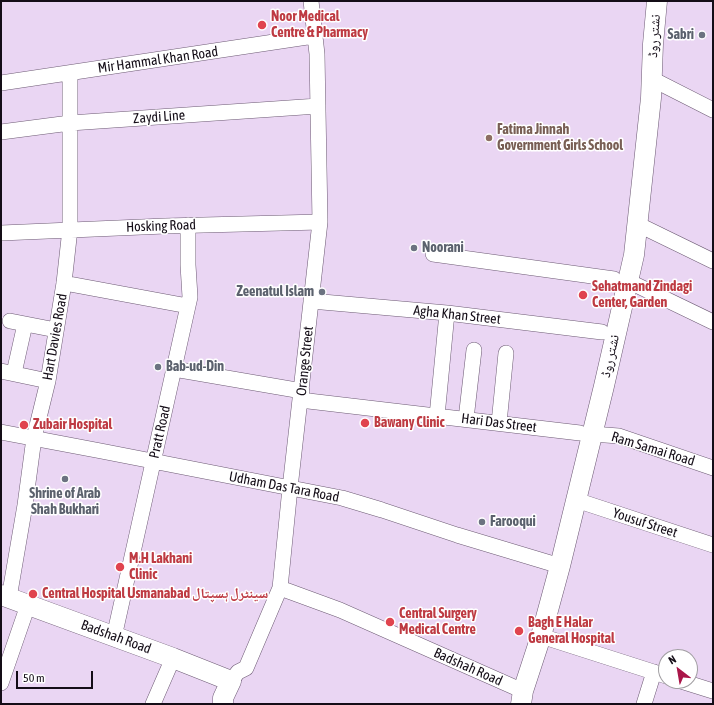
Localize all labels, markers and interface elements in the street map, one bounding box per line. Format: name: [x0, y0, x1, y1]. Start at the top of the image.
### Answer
place label: Noor Medical Centre & Pharmacy: [271, 9, 368, 42]
street label: نشتر روڈ: [644, 14, 664, 58]
marker: Noor Medical Centre & Pharmacy: [256, 19, 268, 31]
place label: Sabri: [668, 27, 694, 43]
marker: Sabri: [697, 30, 707, 40]
street label: Mir Hammal Khan Road: [97, 43, 219, 77]
street label: Zaydi Line: [132, 107, 186, 127]
place label: Fatima Jinnah Government Girls School: [497, 122, 623, 154]
marker: Fatima Jinnah Government Girls School: [484, 133, 494, 143]
street label: Hosking Road: [126, 216, 196, 236]
place label: Noorani: [422, 240, 464, 256]
marker: Noorani: [409, 243, 419, 253]
place label: Sehatmand Zindagi Center, Garden: [592, 279, 692, 312]
place label: Zeenatul Islam: [237, 284, 314, 300]
marker: Zeenatul Islam: [317, 287, 327, 297]
marker: Sehatmand Zindagi Center, Garden: [577, 289, 589, 301]
street label: Hart Davies Road: [39, 292, 71, 382]
street label: Agha Khan Street: [413, 302, 501, 328]
street label: Orange Street: [293, 325, 317, 397]
street label: نشتر روڈ: [597, 333, 623, 379]
place label: Bab-ud-Din: [166, 359, 224, 375]
marker: Bab-ud-Din: [153, 362, 163, 372]
street label: Pratt Road: [146, 404, 174, 460]
street label: Hari Das Street: [460, 410, 538, 436]
place label: Bawany Clinic: [374, 415, 445, 431]
place label: Zubair Hospital: [33, 417, 112, 433]
marker: Bawany Clinic: [359, 417, 371, 429]
marker: Zubair Hospital: [18, 419, 30, 431]
street label: Ram Samai Road: [609, 428, 697, 470]
street label: Udham Das Tara Road: [227, 468, 341, 506]
marker: Shrine of Arab Shah Bukhari: [60, 474, 70, 484]
place label: Shrine of Arab Shah Bukhari: [29, 486, 101, 518]
street label: Yousuf Street: [611, 505, 679, 541]
place label: Farooqui: [490, 514, 536, 530]
marker: Farooqui: [477, 517, 487, 527]
place label: M.H Lakhani Clinic: [129, 551, 192, 584]
marker: M.H Lakhani Clinic: [114, 561, 126, 573]
place label: Central Hospital Usmanabad سینٹرل ہسپتال: [42, 586, 268, 602]
marker: Central Hospital Usmanabad سینٹرل ہسپتال: [27, 588, 39, 600]
place label: Central Surgery Medical Centre: [399, 606, 477, 638]
place label: Bagh E Halar General Hospital: [528, 615, 615, 648]
marker: Central Surgery Medical Centre: [384, 616, 396, 628]
street label: Badshah Road: [79, 617, 153, 657]
marker: Bagh E Halar General Hospital: [513, 625, 525, 637]
street label: Badshah Road: [431, 644, 505, 690]
north arrow: [658, 649, 698, 689]
text: N: [666, 653, 678, 666]
scale bar: [18, 663, 95, 689]
text: 50 m: [23, 671, 45, 685]

